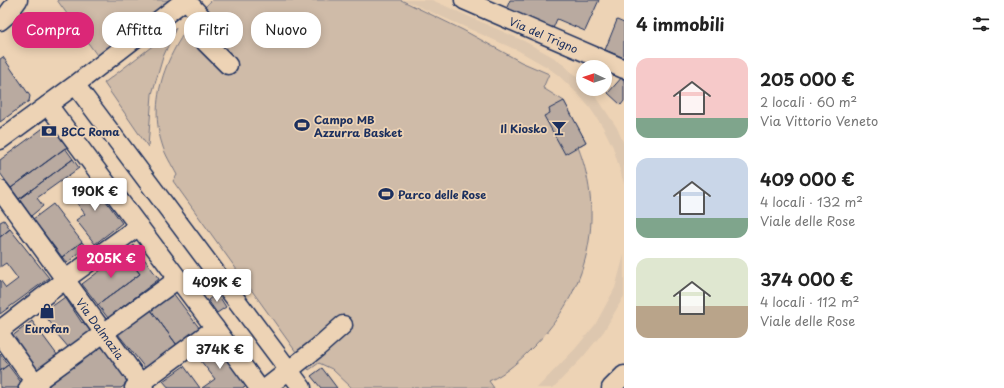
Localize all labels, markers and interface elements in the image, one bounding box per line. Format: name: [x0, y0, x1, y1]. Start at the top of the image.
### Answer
text: 4 immobili: [636, 11, 724, 37]
chip: Compra: [12, 12, 94, 48]
chip: Affitta: [102, 12, 176, 48]
chip: Filtri: [184, 12, 243, 48]
chip: Nuovo: [251, 12, 321, 48]
street label: Via del Trigno: [507, 12, 581, 57]
icon: filters: [970, 13, 992, 35]
north arrow: [576, 60, 612, 96]
map controls: [576, 60, 612, 96]
text: 205 000 €: [760, 66, 855, 92]
icon: home: [668, 74, 716, 122]
text: 2 locali · 60 m²: [760, 92, 857, 111]
place label: Campo MB Azzurra Basket: [314, 111, 403, 141]
text: Via Vittorio Veneto: [760, 111, 878, 130]
sports icon: Campo MB Azzurra Basket: [293, 116, 311, 134]
bar icon: Il Kiosko: [550, 119, 568, 137]
place label: Il Kiosko: [500, 120, 547, 137]
bank icon: BCC Roma: [40, 122, 58, 140]
place label: BCC Roma: [61, 123, 120, 140]
text: 409 000 €: [760, 166, 855, 192]
icon: home: [668, 174, 716, 222]
pin: 190K €: [62, 178, 128, 212]
text: 190K €: [72, 181, 118, 200]
sports icon: Parco delle Rose: [377, 185, 395, 203]
place label: Parco delle Rose: [398, 186, 486, 203]
text: 4 locali · 132 m²: [760, 192, 863, 211]
text: Viale delle Rose: [760, 211, 855, 230]
pin: 205K €: [78, 245, 144, 279]
text: 205K €: [86, 248, 136, 267]
text: 374 000 €: [760, 266, 853, 292]
pin: 409K €: [184, 269, 250, 303]
text: 409K €: [192, 272, 242, 291]
icon: home: [668, 274, 716, 322]
text: 4 locali · 112 m²: [760, 292, 859, 311]
street label: Via Dalmazia: [72, 294, 129, 363]
shop icon: Eurofan: [38, 302, 56, 320]
text: Viale delle Rose: [760, 311, 855, 330]
place label: Eurofan: [25, 320, 69, 337]
pin: 374K €: [187, 336, 253, 370]
text: 374K €: [196, 339, 244, 358]

